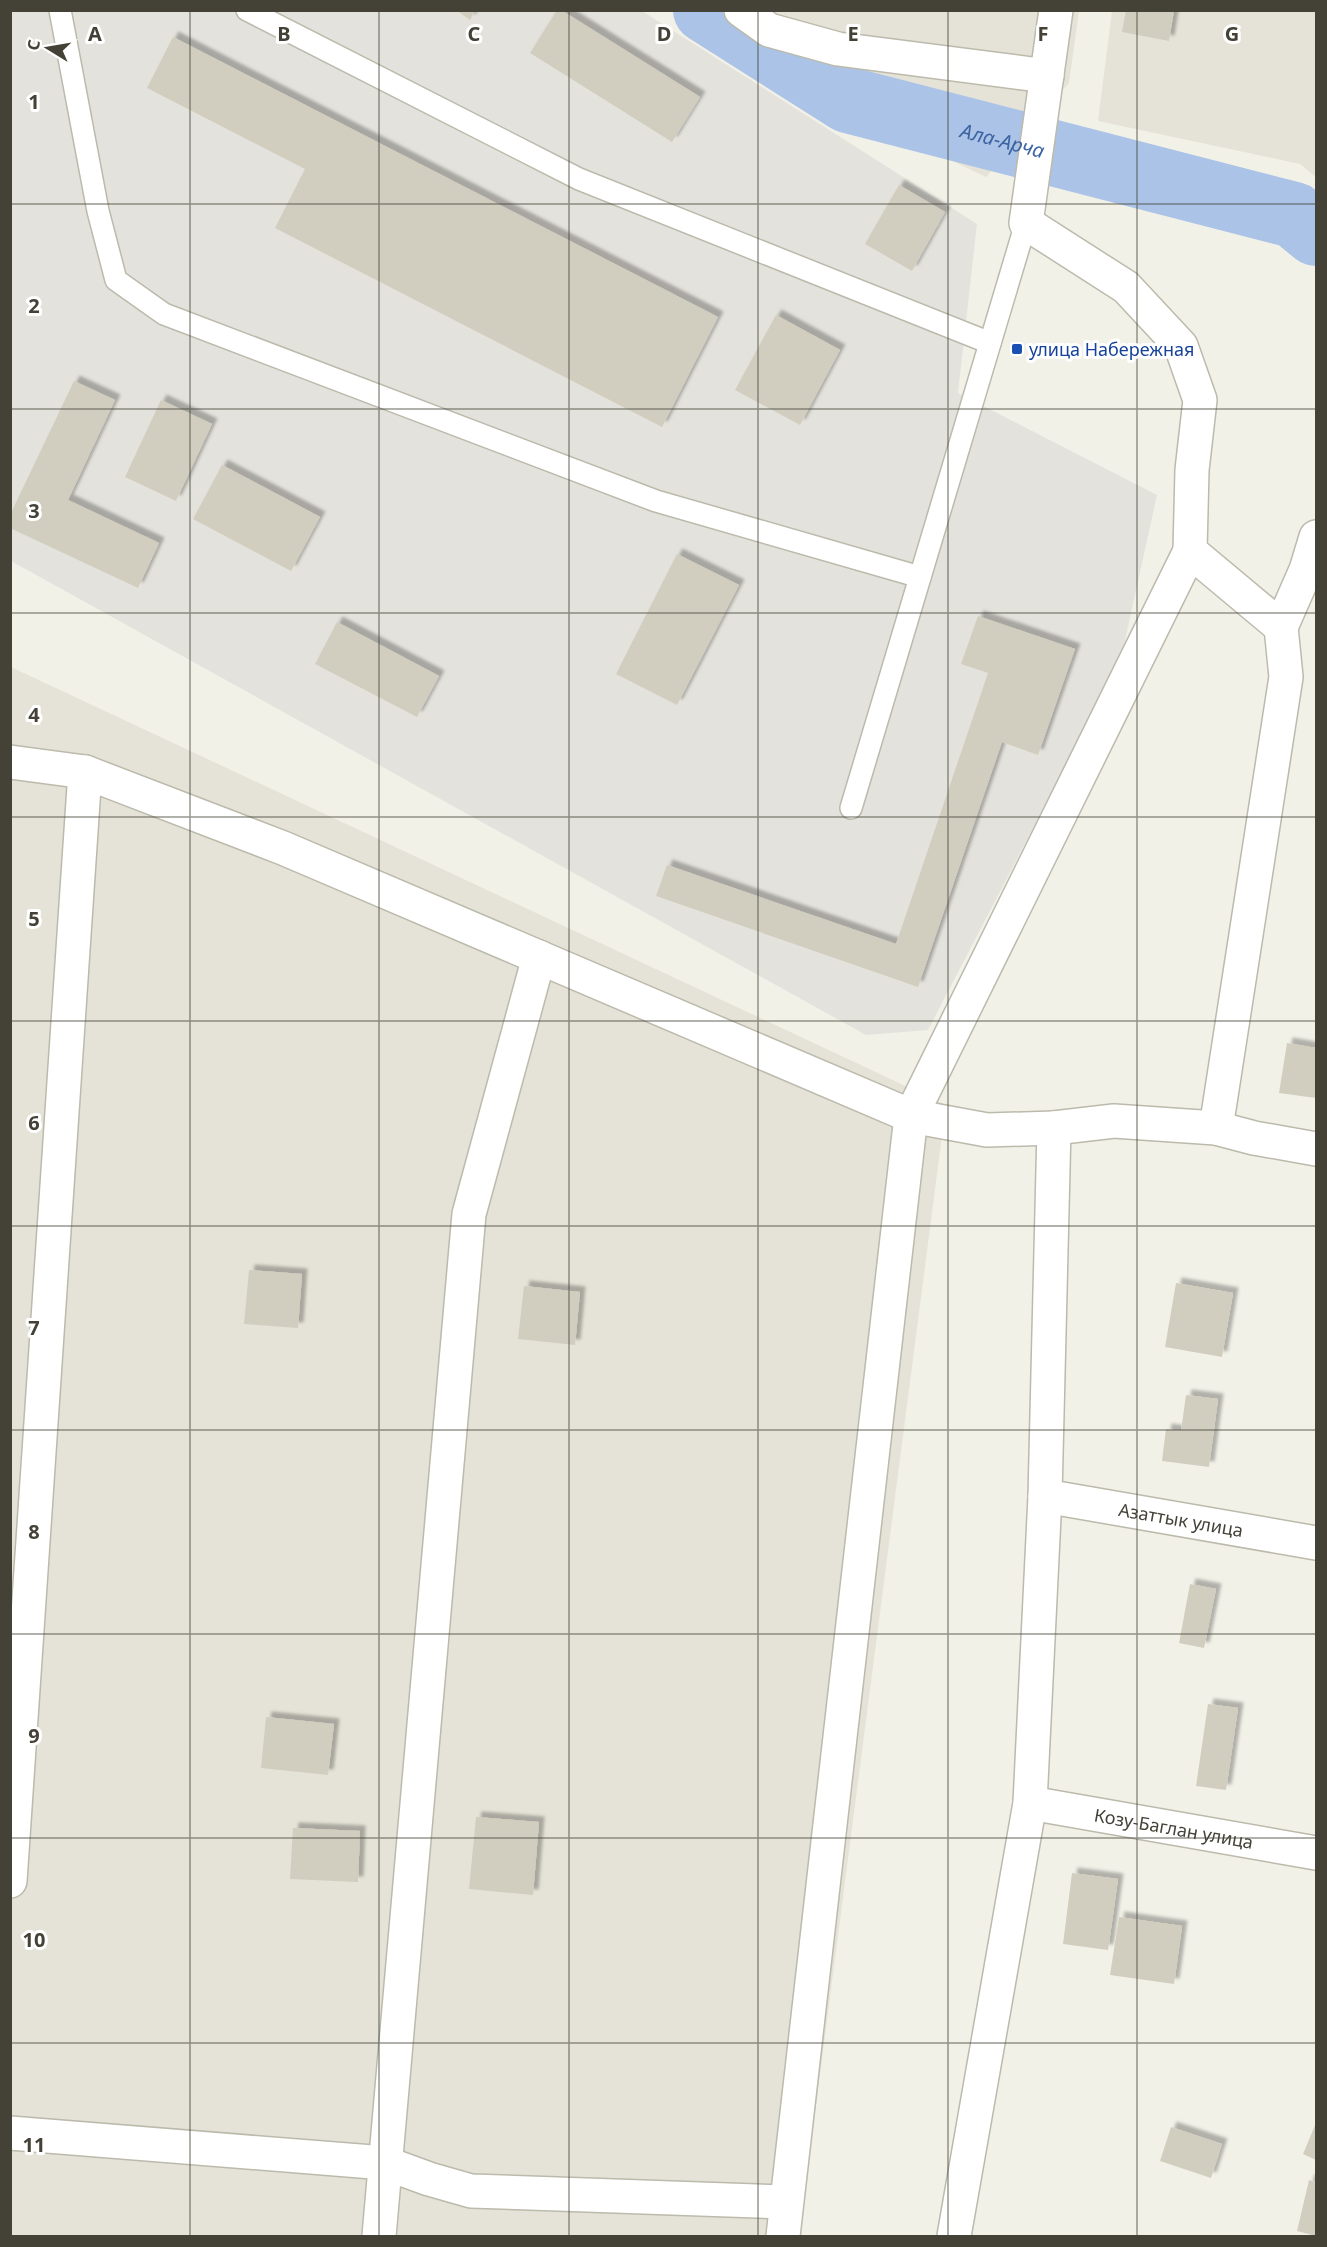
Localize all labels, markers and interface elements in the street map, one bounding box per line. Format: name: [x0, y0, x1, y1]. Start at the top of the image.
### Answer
north arrow: [18, 18, 78, 78]
text: A: [88, 20, 102, 47]
text: B: [277, 20, 291, 47]
text: C: [468, 20, 481, 47]
text: D: [657, 20, 671, 47]
text: E: [847, 20, 859, 47]
text: F: [1038, 20, 1048, 47]
text: G: [1225, 20, 1239, 47]
text: С: [21, 38, 45, 52]
text: 1: [28, 88, 40, 115]
water label: Ала-Арча: [956, 116, 1048, 164]
text: 2: [28, 292, 40, 319]
place label: улица Набережная: [1029, 337, 1194, 361]
marker: улица Набережная: [1010, 342, 1024, 356]
text: 3: [28, 497, 40, 524]
text: 4: [28, 701, 40, 728]
text: 5: [28, 905, 40, 932]
text: 6: [28, 1109, 40, 1136]
text: 7: [28, 1314, 40, 1341]
street label: Азаттык улица: [1117, 1497, 1245, 1542]
text: 8: [28, 1518, 40, 1545]
text: 9: [28, 1722, 40, 1749]
street label: Козу-Баглан улица: [1092, 1802, 1255, 1854]
text: 10: [23, 1926, 45, 1953]
text: 11: [23, 2131, 45, 2158]

